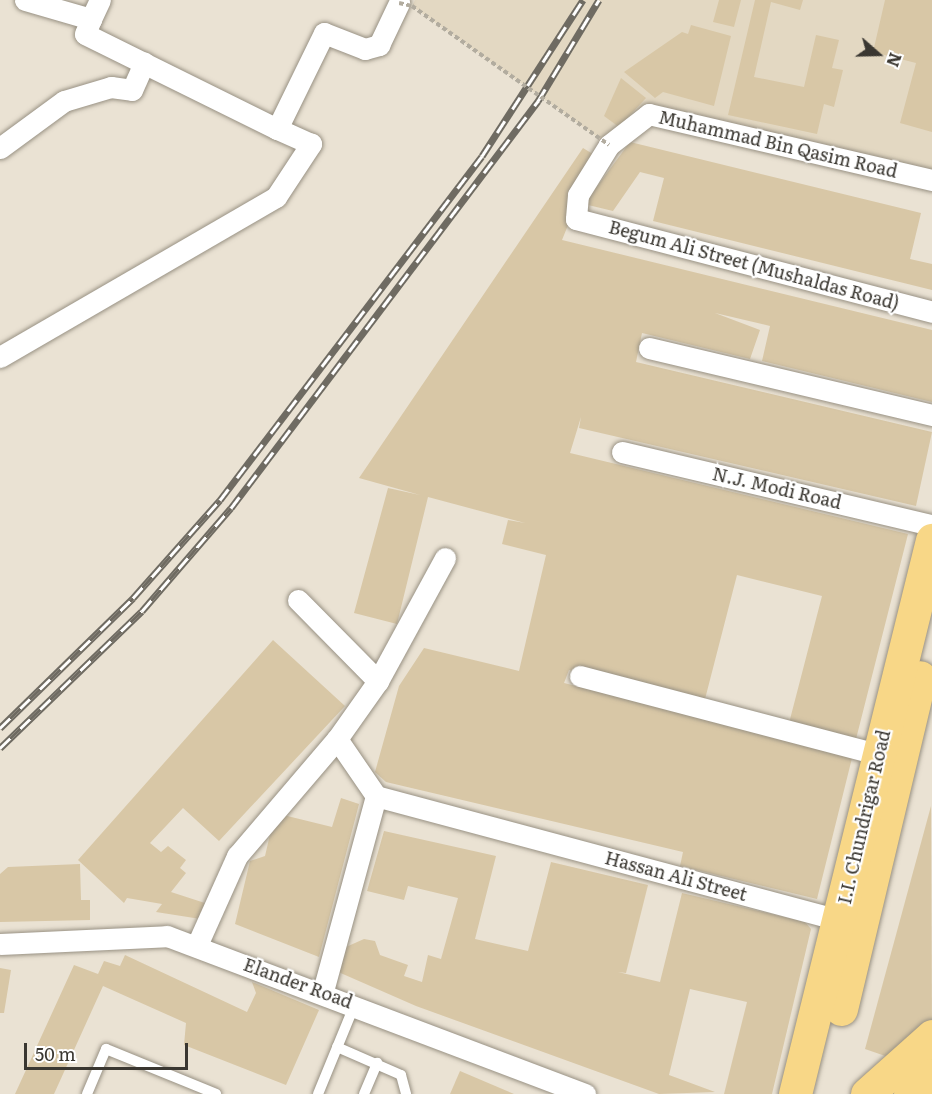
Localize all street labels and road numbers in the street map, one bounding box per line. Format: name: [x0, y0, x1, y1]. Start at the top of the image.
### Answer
street label: Muhammad Bin Qasim Road: [657, 106, 899, 182]
street label: Begum Ali Street (Mushaldas Road): [606, 216, 902, 314]
street label: N.J. Modi Road: [710, 463, 844, 513]
street label: I.I. Chundrigar Road: [833, 728, 895, 906]
street label: Hassan Ali Street: [603, 847, 749, 905]
street label: Elander Road: [241, 953, 355, 1013]

